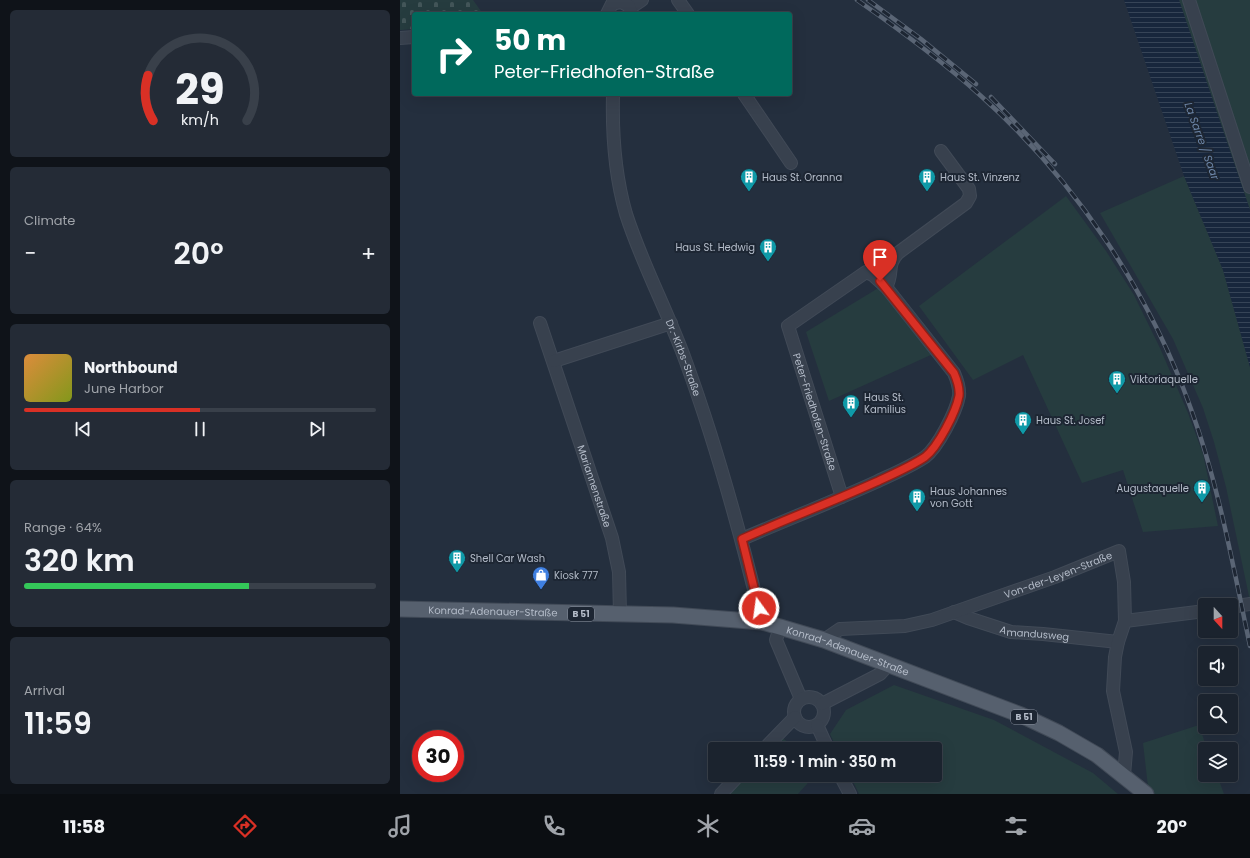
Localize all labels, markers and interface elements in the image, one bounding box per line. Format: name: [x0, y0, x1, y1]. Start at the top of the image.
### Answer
text: 50 m: [494, 21, 566, 60]
icon: right: [428, 28, 480, 80]
text: Peter-Friedhofen-Straße: [494, 59, 714, 84]
text: 29: [175, 60, 225, 119]
water label: La Sarre / Saar: [1181, 100, 1224, 183]
text: km/h: [181, 110, 219, 130]
building icon: Haus St. Oranna: [739, 167, 759, 192]
building icon: Haus St. Vinzenz: [917, 167, 937, 192]
place label: Haus St. Oranna: [762, 170, 842, 185]
place label: Haus St. Vinzenz: [940, 170, 1020, 185]
text: Climate: [24, 211, 75, 230]
text: 20°: [174, 232, 224, 275]
building icon: Haus St. Hedwig: [758, 237, 778, 262]
text: −: [24, 238, 36, 269]
text: +: [361, 238, 376, 269]
place label: Haus St. Hedwig: [675, 240, 755, 255]
pin: [863, 240, 897, 281]
icon: arrive: [869, 246, 891, 268]
street label: Dr.-Kirbs-Straße: [662, 317, 704, 398]
street label: Peter-Friedhofen-Straße: [789, 351, 840, 473]
text: Northbound: [84, 357, 178, 378]
building icon: Viktoriaquelle: [1107, 369, 1127, 394]
place label: Viktoriaquelle: [1130, 372, 1198, 387]
text: June Harbor: [84, 379, 164, 398]
place label: Haus St. Kamilius: [864, 390, 906, 417]
building icon: Haus St. Kamilius: [841, 393, 861, 418]
building icon: Haus St. Josef: [1013, 410, 1033, 435]
place label: Haus St. Josef: [1036, 413, 1105, 428]
icon: previous: [72, 418, 94, 440]
icon: pause: [189, 418, 211, 440]
icon: next: [306, 418, 328, 440]
street label: Mariannenstraße: [573, 443, 615, 529]
building icon: Augustaquelle: [1192, 478, 1212, 503]
place label: Augustaquelle: [1117, 481, 1189, 496]
place label: Haus Johannes von Gott: [930, 484, 1007, 511]
building icon: Haus Johannes von Gott: [907, 487, 927, 512]
text: Range · 64%: [24, 518, 102, 537]
text: 320 km: [24, 539, 135, 582]
building icon: Shell Car Wash: [447, 548, 467, 573]
street label: Von-der-Leyen-Straße: [1002, 548, 1114, 602]
place label: Shell Car Wash: [470, 551, 545, 566]
shop icon: Kiosk 777: [531, 565, 551, 590]
place label: Kiosk 777: [554, 568, 599, 583]
position arrow: [738, 587, 780, 629]
north arrow: [1198, 598, 1238, 638]
map controls: [1198, 598, 1238, 782]
street label: Konrad-Adenauer-Straße: [428, 603, 558, 620]
road number: B 51: [568, 607, 594, 621]
street label: Konrad-Adenauer-Straße: [785, 622, 911, 680]
street label: Amandusweg: [998, 622, 1070, 645]
button: sound: [1198, 646, 1238, 686]
text: Arrival: [24, 681, 65, 700]
button: search: [1198, 694, 1238, 734]
text: 11:59: [24, 702, 92, 745]
road number: B 51: [1011, 710, 1037, 724]
speed limit sign: 30: [412, 730, 464, 782]
button: layers: [1198, 742, 1238, 782]
text: 11:59 · 1 min · 350 m: [754, 751, 896, 772]
icon: directions: [231, 812, 259, 840]
icon: music: [386, 812, 414, 840]
icon: phone: [540, 812, 568, 840]
icon: climate: [694, 812, 722, 840]
icon: car: [848, 812, 876, 840]
icon: filters: [1002, 812, 1030, 840]
text: 11:58: [63, 814, 105, 839]
text: 20°: [1157, 814, 1187, 839]

